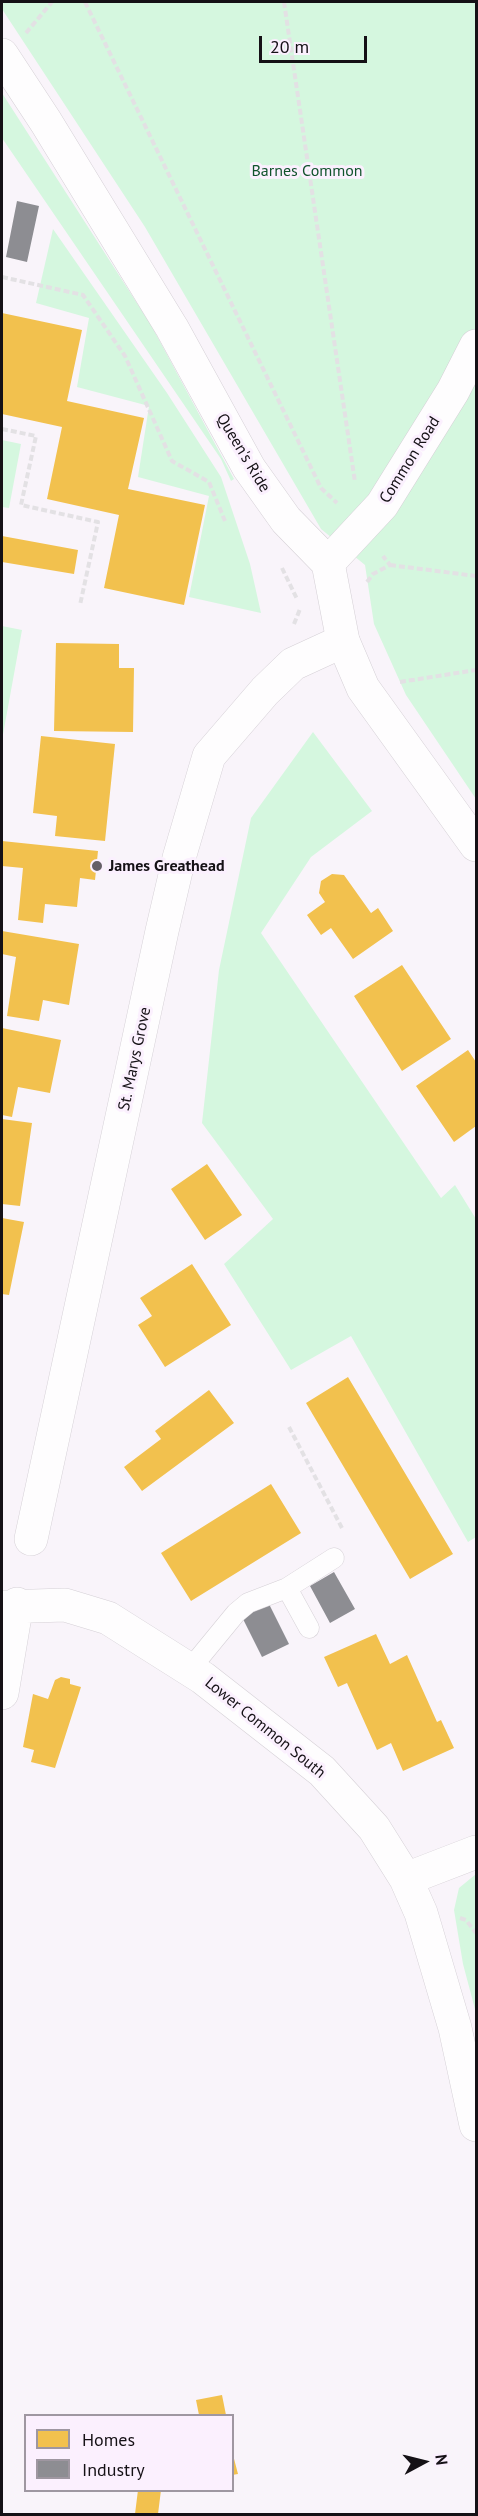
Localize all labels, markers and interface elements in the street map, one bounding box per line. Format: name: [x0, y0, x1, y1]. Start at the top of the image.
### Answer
scale bar: [262, 24, 370, 62]
text: 20 m: [270, 35, 309, 58]
park label: Barnes Common: [251, 161, 363, 181]
street label: Queen's Ride: [212, 410, 274, 496]
street label: Common Road: [376, 413, 444, 507]
place label: James Greathead: [109, 856, 225, 876]
marker: James Greathead: [90, 859, 104, 873]
street label: St. Marys Grove: [115, 1005, 155, 1113]
street label: Lower Common South: [201, 1673, 329, 1783]
legend: [24, 2414, 234, 2492]
text: Homes: [82, 2428, 135, 2451]
north arrow: [394, 2432, 454, 2492]
text: N: [431, 2453, 452, 2466]
text: Industry: [82, 2458, 145, 2481]

